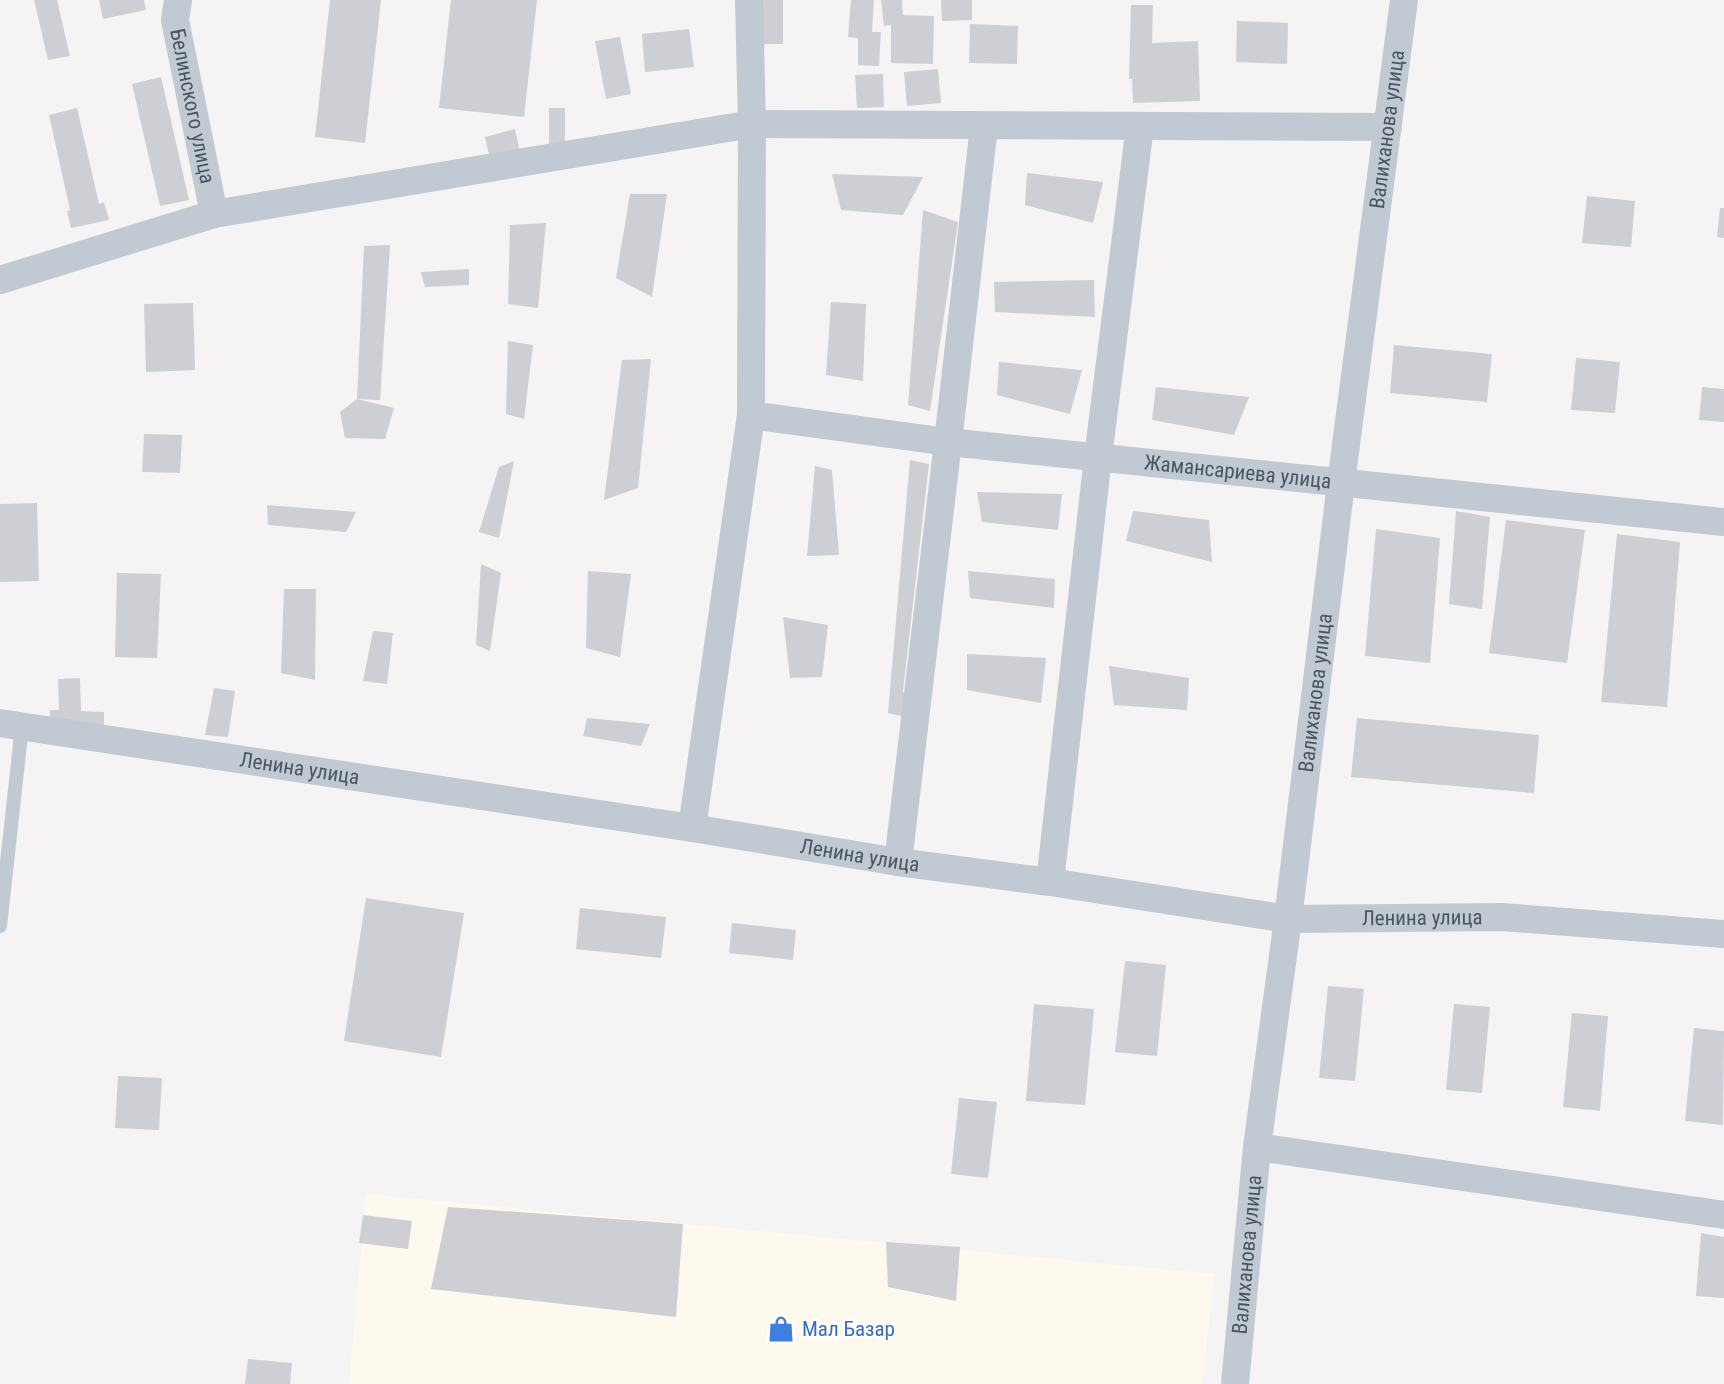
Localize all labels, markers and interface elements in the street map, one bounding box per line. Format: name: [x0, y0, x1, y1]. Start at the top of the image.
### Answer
street label: Белинского улица: [165, 27, 220, 186]
street label: Валиханова улица: [1365, 49, 1409, 210]
street label: Жамансариева улица: [1143, 450, 1332, 493]
street label: Валиханова улица: [1294, 612, 1337, 774]
street label: Ленина улица: [238, 748, 361, 789]
street label: Ленина улица: [798, 834, 921, 877]
street label: Ленина улица: [1362, 905, 1483, 930]
street label: Валиханова улица: [1228, 1174, 1266, 1335]
shop icon: Мал Базар: [766, 1314, 796, 1344]
place label: Мал Базар: [802, 1317, 895, 1341]

